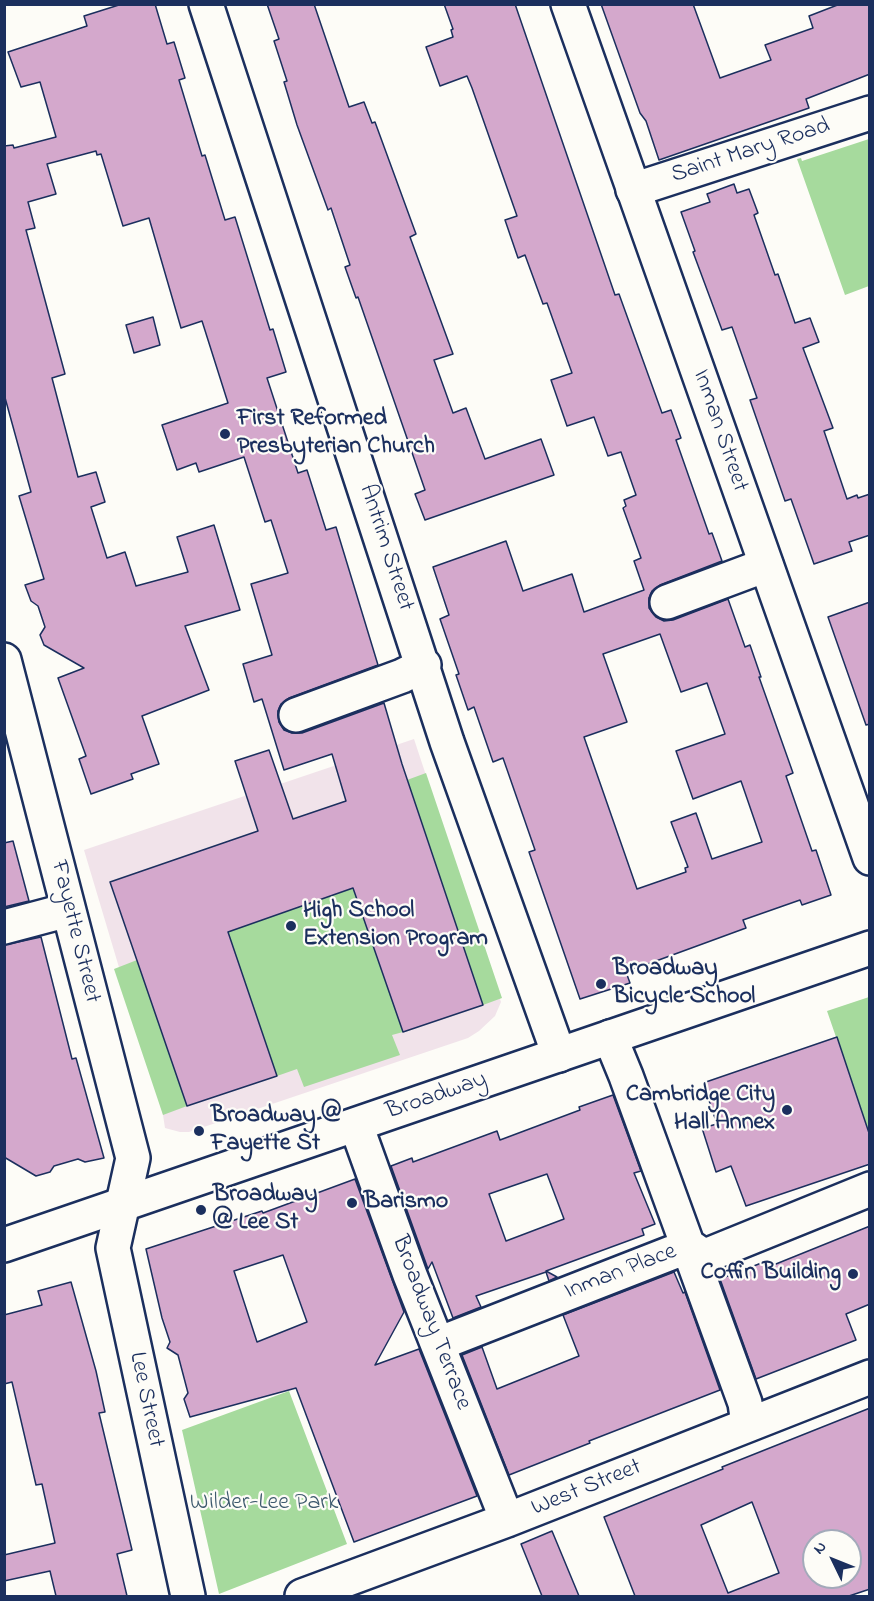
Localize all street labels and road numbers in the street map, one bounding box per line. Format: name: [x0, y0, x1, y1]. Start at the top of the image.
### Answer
street label: Saint Mary Road: [668, 113, 834, 191]
street label: Inman Street: [685, 366, 753, 496]
street label: Antrim Street: [351, 481, 419, 615]
street label: Fayette Street: [42, 858, 106, 1006]
street label: Broadway: [383, 1066, 491, 1128]
street label: Broadway Terrace: [384, 1232, 476, 1414]
street label: Inman Place: [561, 1238, 681, 1308]
street label: Lee Street: [121, 1350, 169, 1450]
street label: West Street: [528, 1454, 646, 1524]

